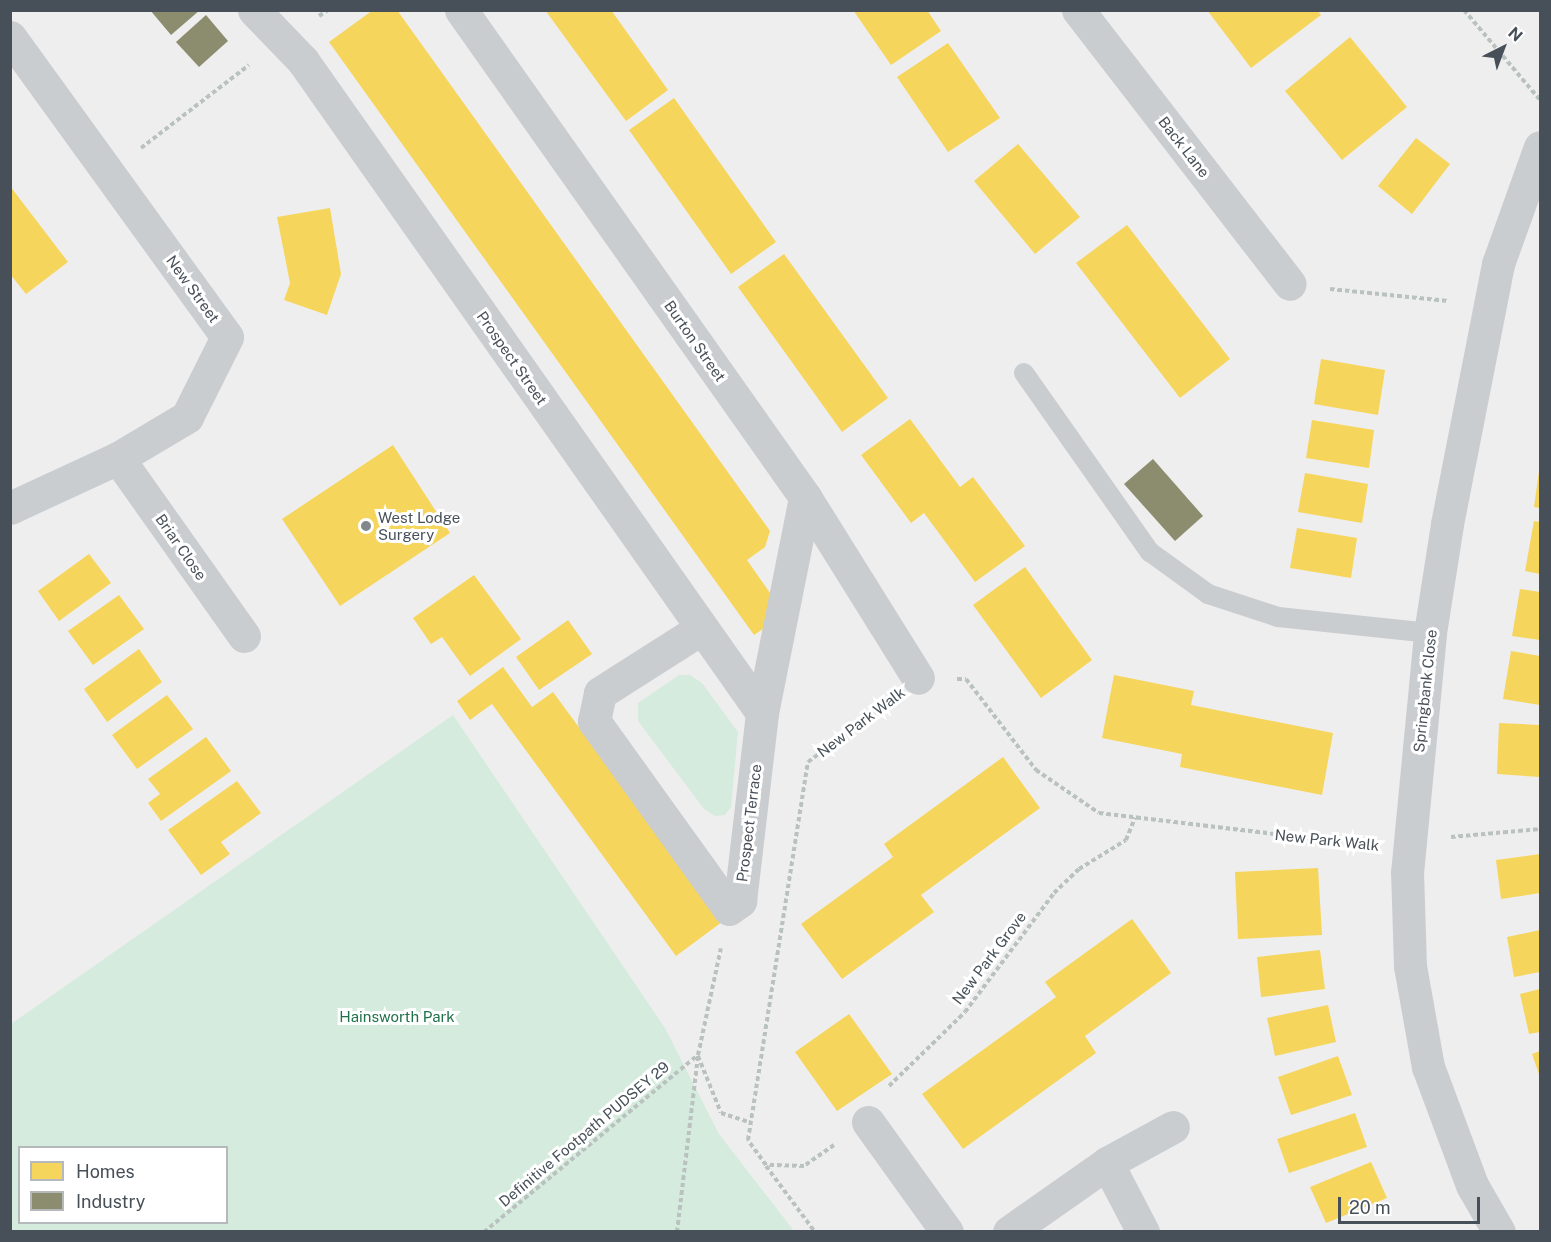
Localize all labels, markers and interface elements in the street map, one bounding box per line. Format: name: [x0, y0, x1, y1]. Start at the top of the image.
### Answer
north arrow: [1473, 18, 1533, 78]
text: N: [1504, 23, 1526, 45]
street label: Back Lane: [1155, 113, 1213, 181]
street label: New Street: [163, 252, 223, 326]
street label: Burton Street: [660, 297, 730, 385]
street label: Prospect Street: [473, 308, 551, 408]
place label: West Lodge Surgery: [378, 508, 460, 543]
street label: Briar Close: [152, 511, 210, 583]
marker: West Lodge Surgery: [359, 519, 373, 533]
street label: Springbank Close: [1410, 629, 1440, 753]
street label: New Park Walk: [813, 683, 909, 761]
street label: Prospect Terrace: [733, 763, 765, 883]
street label: New Park Walk: [1274, 826, 1380, 854]
street label: New Park Grove: [948, 908, 1030, 1008]
park label: Hainsworth Park: [339, 1008, 455, 1026]
street label: Definitive Footpath PUDSEY 29: [495, 1057, 673, 1211]
legend: [18, 1146, 228, 1224]
text: Homes: [76, 1161, 135, 1182]
scale bar: [1341, 1185, 1484, 1223]
text: Industry: [76, 1191, 145, 1212]
text: 20 m: [1349, 1197, 1391, 1218]

